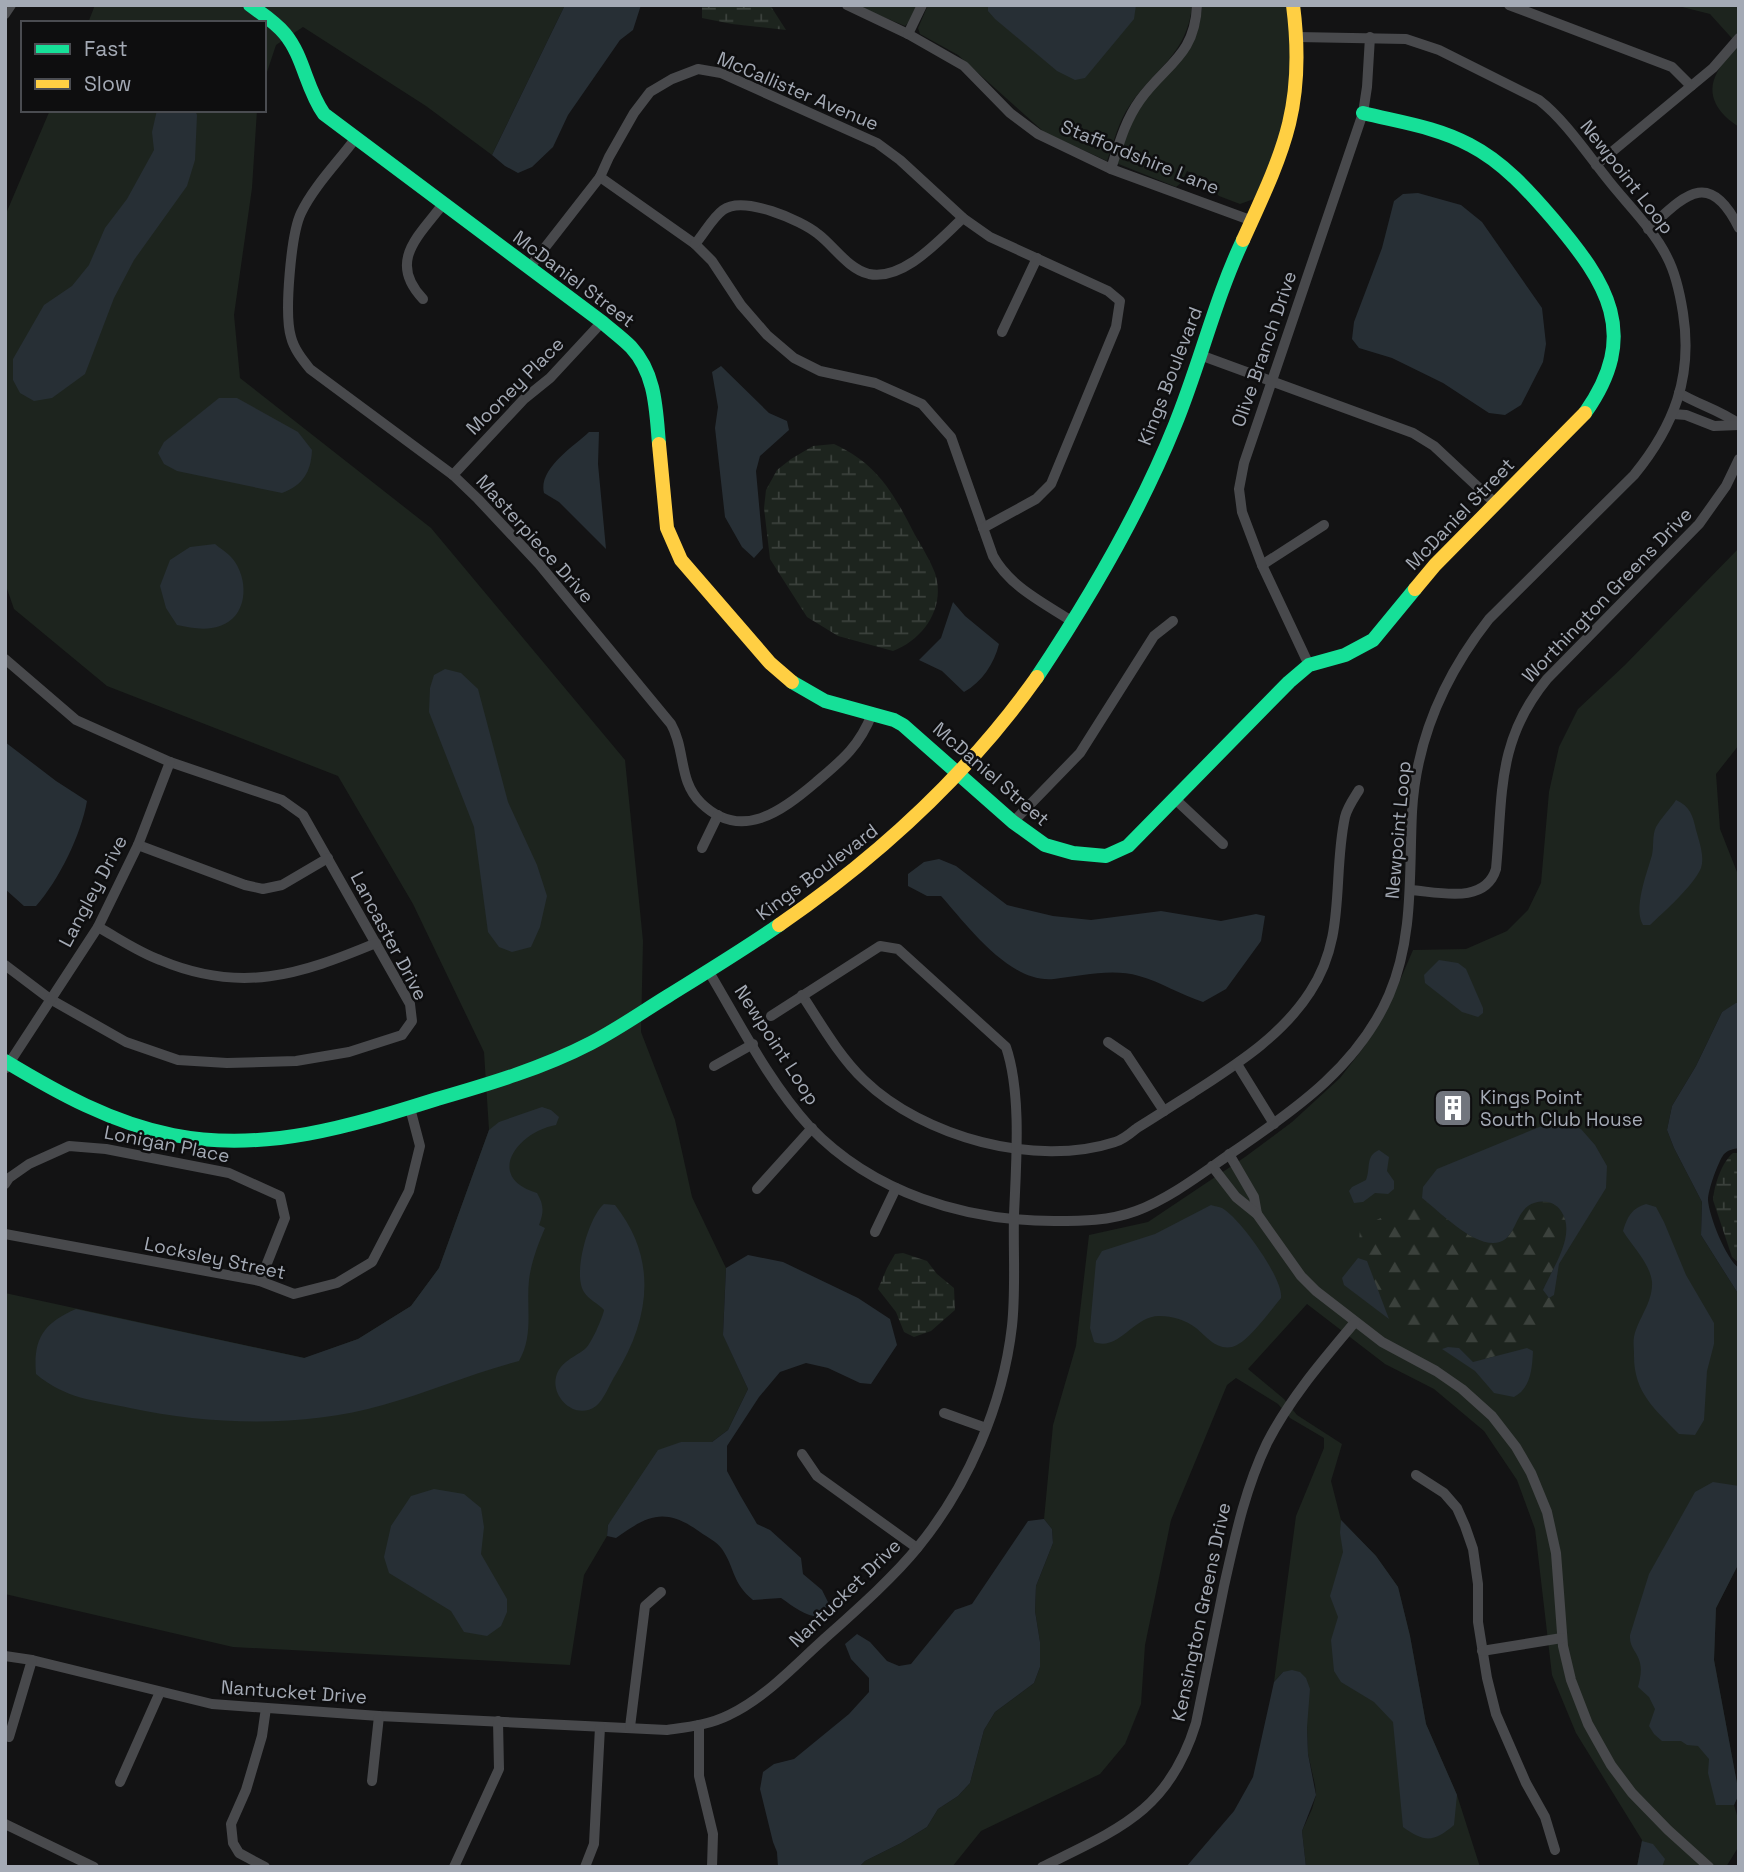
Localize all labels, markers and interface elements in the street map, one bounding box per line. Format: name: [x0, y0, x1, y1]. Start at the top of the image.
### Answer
legend: [21, 21, 266, 112]
text: Fast: [84, 35, 128, 62]
street label: McCallister Avenue: [713, 46, 883, 136]
text: Slow: [84, 70, 132, 97]
street label: Staffordshire Lane: [1057, 114, 1223, 200]
street label: Newpoint Loop: [1574, 115, 1680, 239]
street label: McDaniel Street: [508, 225, 640, 333]
street label: Olive Branch Drive: [1226, 268, 1302, 430]
street label: Kings Boulevard: [1132, 303, 1208, 449]
street label: Mooney Place: [461, 332, 569, 440]
street label: McDaniel Street: [1400, 453, 1520, 575]
street label: Masterpiece Drive: [470, 469, 600, 609]
street label: Worthington Greens Drive: [1516, 502, 1698, 688]
street label: McDaniel Street: [928, 717, 1054, 831]
street label: Newpoint Loop: [1380, 760, 1416, 900]
street label: Kings Boulevard: [751, 818, 883, 926]
street label: Langley Drive: [53, 831, 133, 951]
street label: Lancaster Drive: [345, 867, 433, 1005]
street label: Newpoint Loop: [729, 980, 825, 1110]
place label: Kings Point South Club House: [1480, 1085, 1643, 1132]
building icon: Kings Point South Club House: [1432, 1087, 1474, 1129]
street label: Lonigan Place: [102, 1120, 232, 1168]
street label: Locksley Street: [142, 1231, 288, 1285]
street label: Kensington Greens Drive: [1166, 1500, 1236, 1724]
street label: Nantucket Drive: [784, 1533, 906, 1653]
street label: Nantucket Drive: [220, 1674, 368, 1710]

